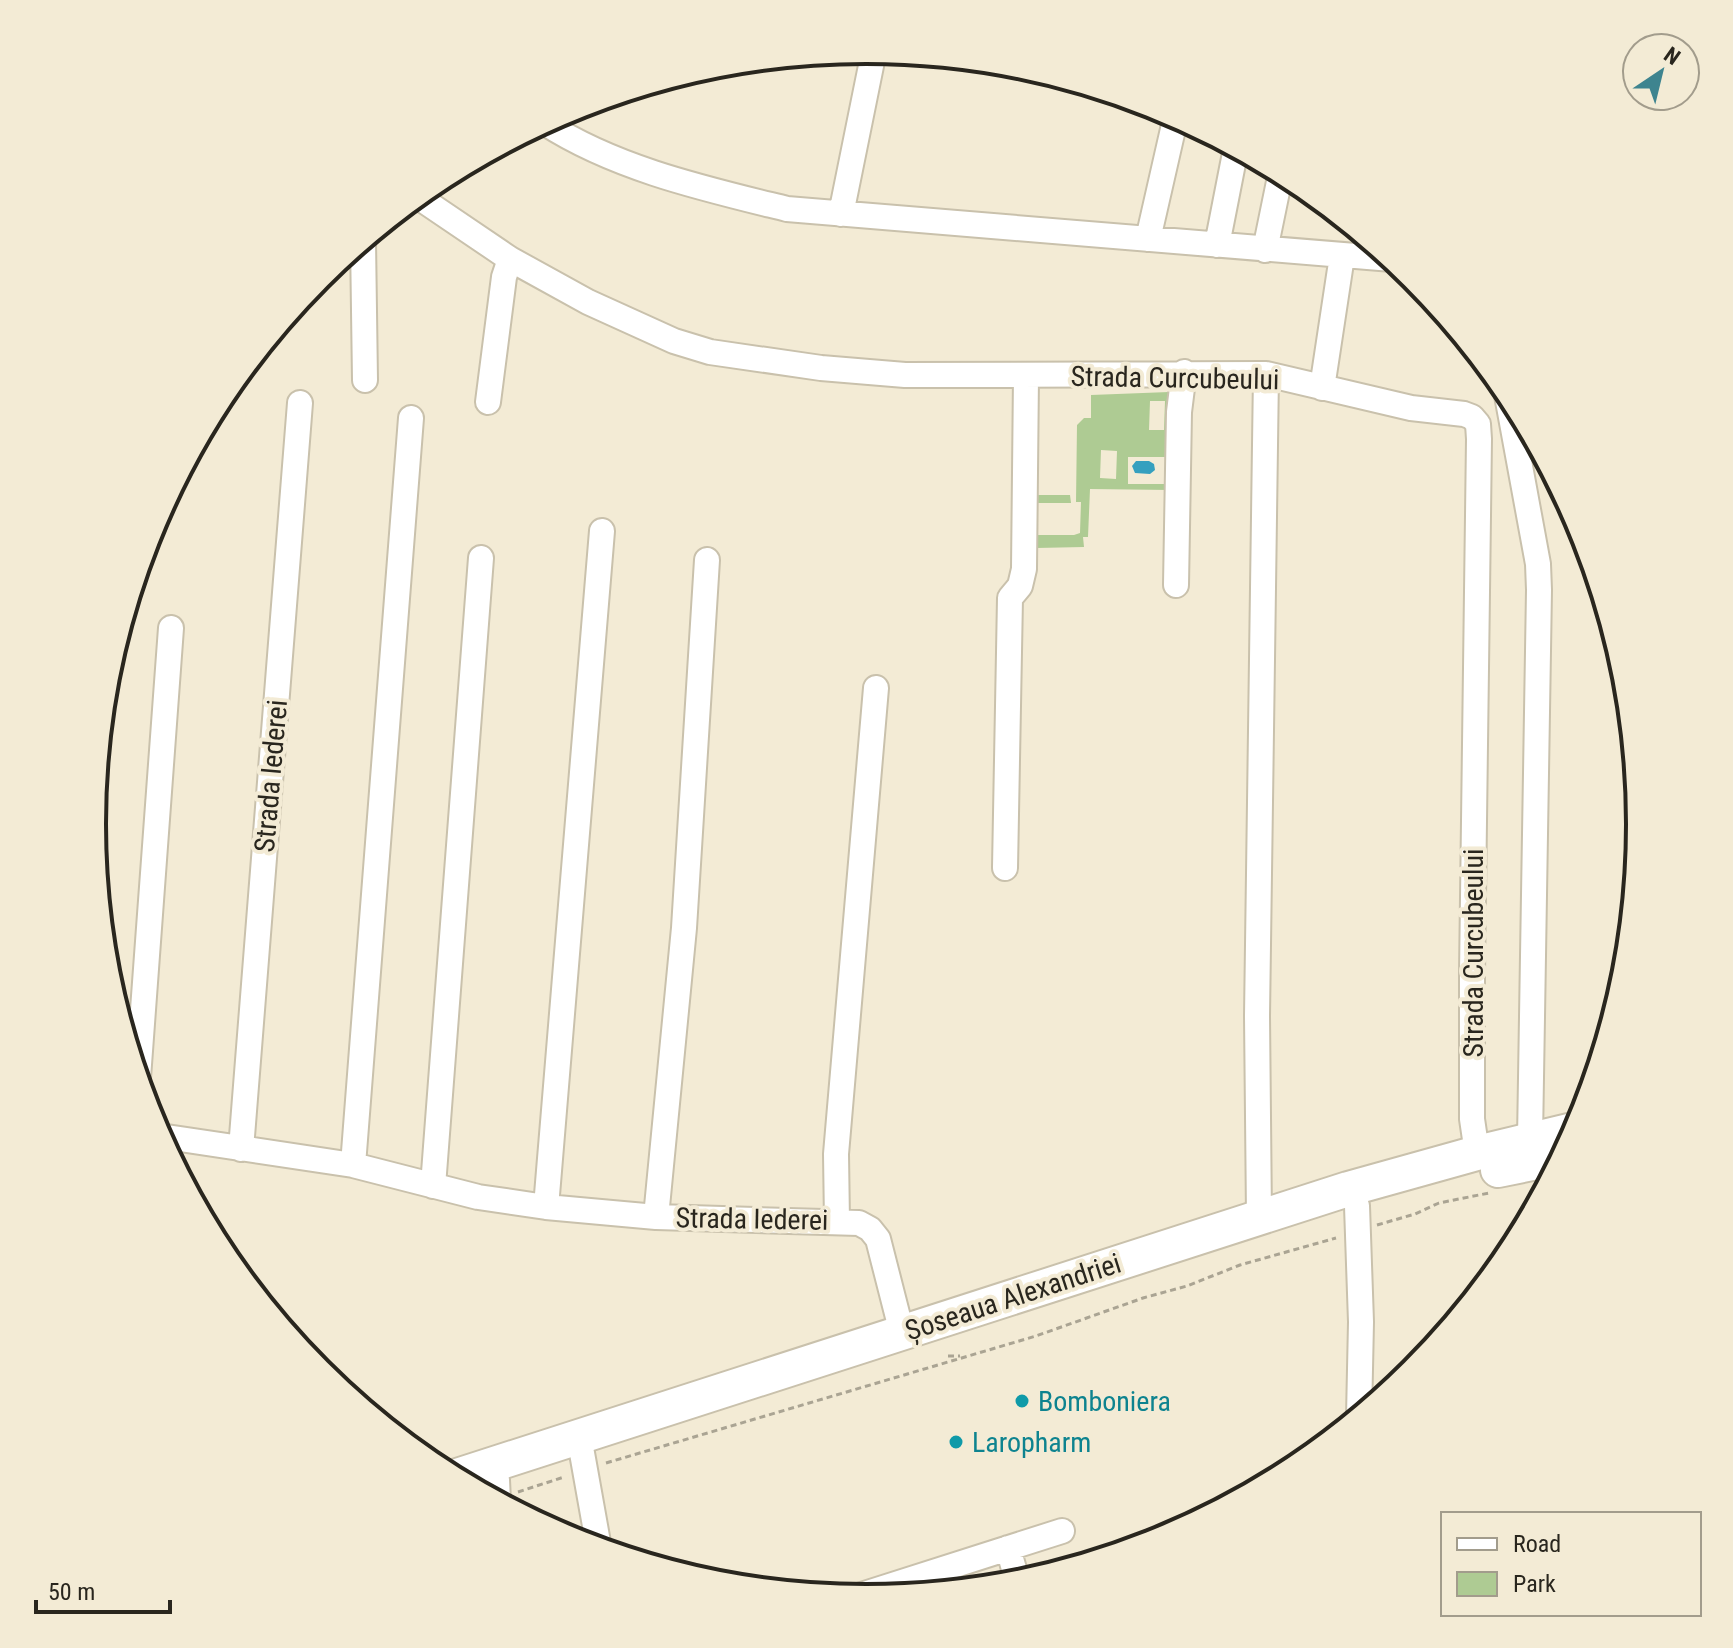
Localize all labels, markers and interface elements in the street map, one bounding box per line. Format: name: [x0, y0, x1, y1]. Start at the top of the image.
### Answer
north arrow: [1621, 32, 1701, 112]
text: N: [1659, 42, 1685, 70]
street label: Strada Curcubeului: [1070, 360, 1280, 396]
street label: Strada Iederei: [248, 698, 294, 854]
street label: Strada Curcubeului: [1457, 849, 1490, 1057]
street label: Strada Iederei: [675, 1201, 829, 1237]
street label: Șoseaua Alexandriei: [901, 1247, 1125, 1347]
place label: Bomboniera: [1038, 1385, 1171, 1418]
marker: Bomboniera: [1013, 1392, 1031, 1410]
place label: Laropharm: [972, 1426, 1091, 1459]
marker: Laropharm: [947, 1433, 965, 1451]
legend: [1441, 1512, 1701, 1616]
text: Road: [1513, 1530, 1561, 1558]
scale bar: [36, 1564, 170, 1614]
text: Park: [1513, 1570, 1556, 1598]
text: 50 m: [48, 1578, 95, 1606]

